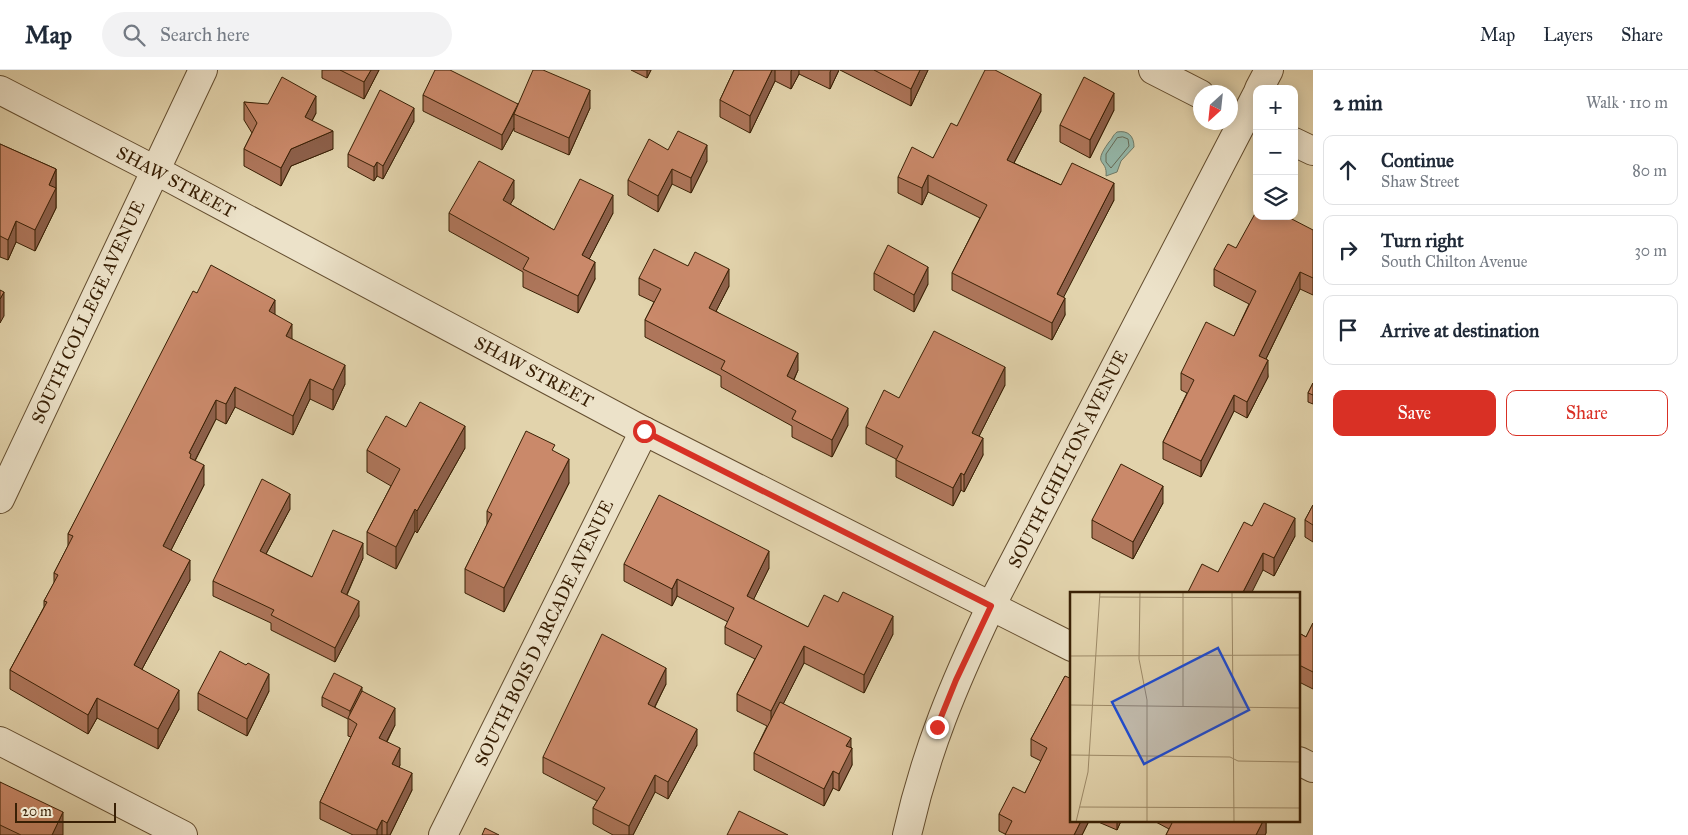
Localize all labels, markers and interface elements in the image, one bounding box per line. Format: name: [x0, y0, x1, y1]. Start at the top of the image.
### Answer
search box: [102, 12, 452, 57]
text: Map: [25, 20, 72, 50]
icon: search: [120, 21, 148, 49]
text: Search here: [160, 23, 250, 46]
text: Map: [1480, 24, 1515, 46]
text: Layers: [1543, 24, 1593, 46]
text: Share: [1621, 24, 1663, 46]
north arrow: [1193, 85, 1238, 130]
map controls: [1253, 85, 1298, 220]
button: +: [1253, 85, 1298, 130]
text: 2 min: [1333, 90, 1383, 116]
text: Walk · 110 m: [1586, 93, 1668, 112]
button: −: [1253, 130, 1298, 175]
street label: SHAW STREET: [113, 141, 239, 223]
text: Continue: [1381, 149, 1454, 172]
icon: ahead: [1334, 156, 1362, 184]
text: 80 m: [1632, 161, 1667, 180]
text: Shaw Street: [1381, 172, 1459, 191]
button: layers: [1253, 175, 1298, 220]
street label: SOUTH COLLEGE AVENUE: [27, 197, 149, 427]
text: Turn right: [1381, 229, 1464, 252]
icon: right: [1334, 236, 1362, 264]
text: 30 m: [1634, 241, 1667, 260]
text: South Chilton Avenue: [1381, 252, 1527, 271]
icon: arrive: [1334, 316, 1362, 344]
text: Arrive at destination: [1381, 319, 1539, 342]
street label: SHAW STREET: [471, 331, 597, 413]
street label: SOUTH CHILTON AVENUE: [1003, 346, 1133, 572]
button: Save: [1333, 390, 1496, 436]
button: Share: [1506, 390, 1668, 436]
route start: [633, 420, 656, 443]
street label: SOUTH BOIS D ARCADE AVENUE: [470, 496, 618, 770]
inset map: [1070, 592, 1300, 822]
route end: [926, 716, 949, 739]
scale bar: [15, 800, 116, 823]
text: 20 m: [22, 803, 52, 820]

